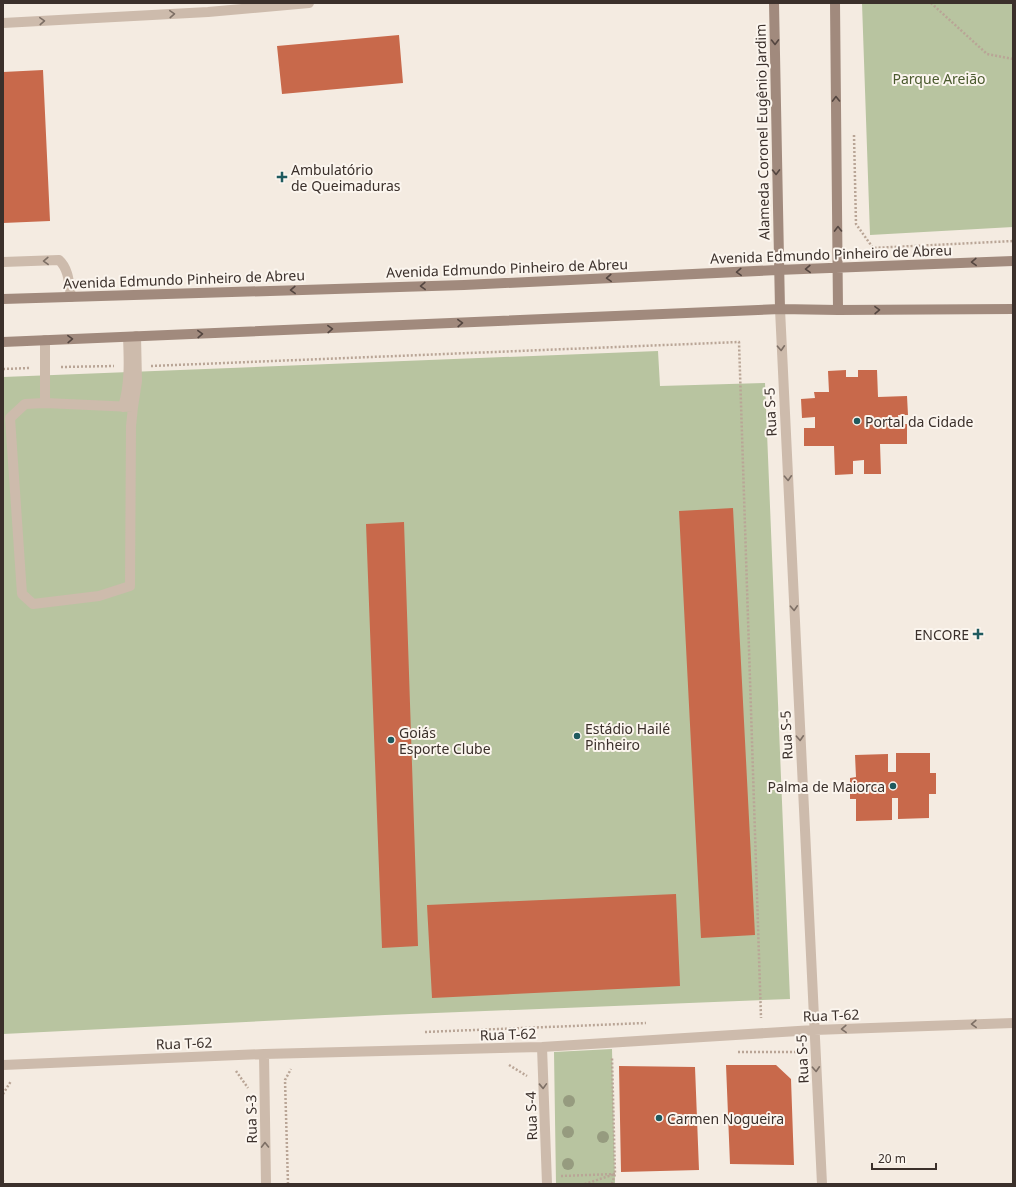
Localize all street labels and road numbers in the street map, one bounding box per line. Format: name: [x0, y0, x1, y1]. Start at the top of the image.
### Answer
street label: Alameda Coronel Eugênio Jardim: [751, 24, 773, 240]
street label: Avenida Edmundo Pinheiro de Abreu: [710, 240, 952, 268]
street label: Avenida Edmundo Pinheiro de Abreu: [386, 254, 628, 282]
street label: Avenida Edmundo Pinheiro de Abreu: [63, 265, 305, 293]
street label: Rua S-5: [759, 387, 781, 437]
street label: Rua S-5: [775, 710, 797, 760]
street label: Rua T-62: [802, 1005, 860, 1025]
street label: Rua T-62: [479, 1024, 537, 1044]
street label: Rua T-62: [155, 1033, 213, 1053]
street label: Rua S-5: [791, 1034, 813, 1084]
street label: Rua S-4: [521, 1091, 541, 1141]
street label: Rua S-3: [241, 1094, 261, 1144]

